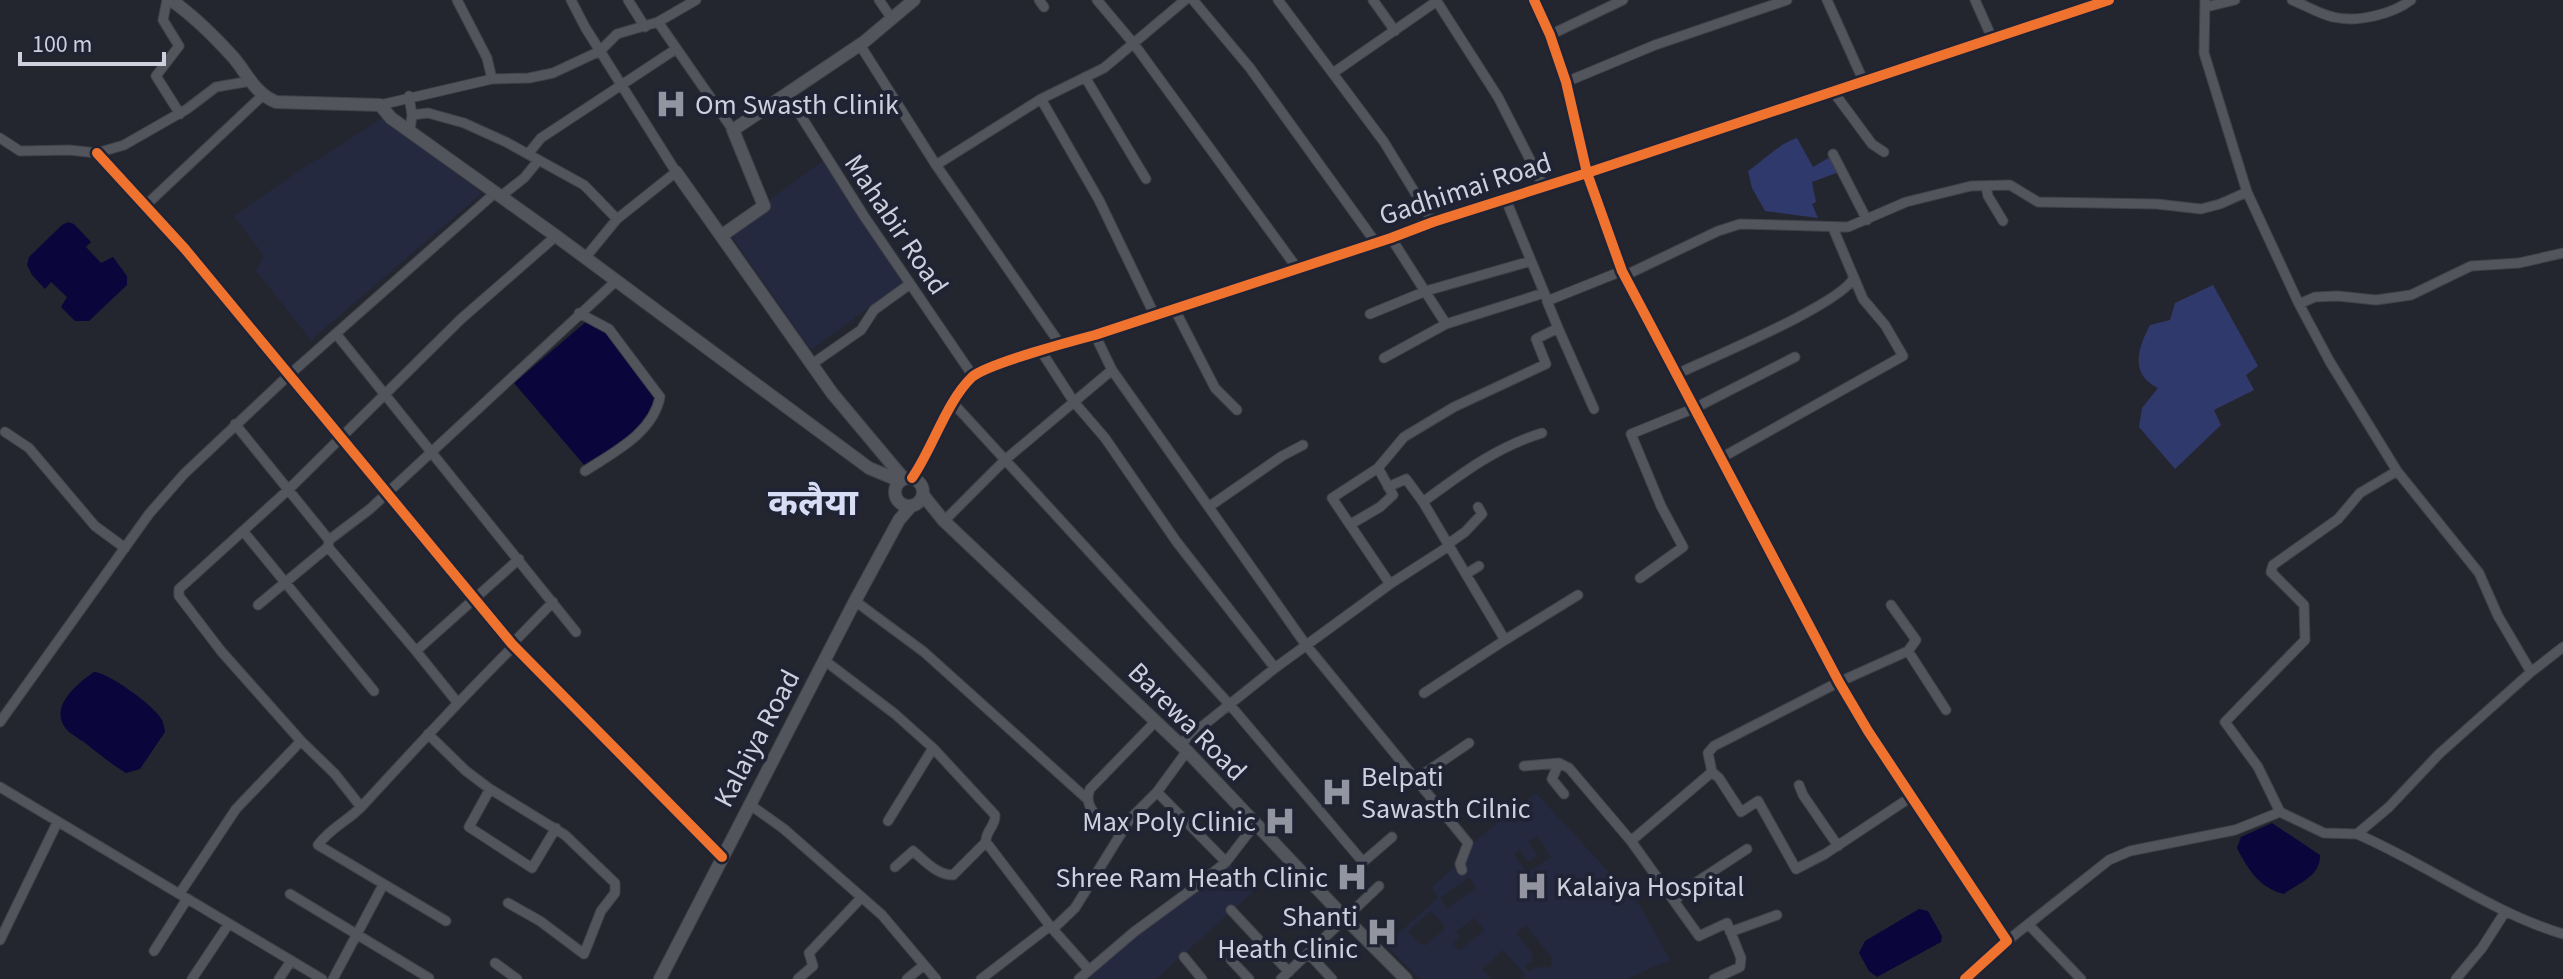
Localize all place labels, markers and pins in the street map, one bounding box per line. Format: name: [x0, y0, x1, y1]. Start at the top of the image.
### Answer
place label: Om Swasth Clinik: [695, 85, 899, 125]
hospital icon: Om Swasth Clinik: [654, 87, 688, 121]
place label: Belpati Sawasth Cilnic: [1361, 757, 1531, 829]
hospital icon: Belpati Sawasth Cilnic: [1320, 775, 1354, 809]
place label: Max Poly Clinic: [1082, 802, 1256, 842]
hospital icon: Max Poly Clinic: [1263, 804, 1297, 838]
place label: Shree Ram Heath Clinic: [1055, 858, 1328, 898]
hospital icon: Shree Ram Heath Clinic: [1335, 860, 1369, 894]
place label: Kalaiya Hospital: [1556, 867, 1744, 907]
hospital icon: Kalaiya Hospital: [1515, 869, 1549, 903]
place label: Shanti Heath Clinic: [1217, 897, 1358, 969]
hospital icon: Shanti Heath Clinic: [1365, 915, 1399, 949]

